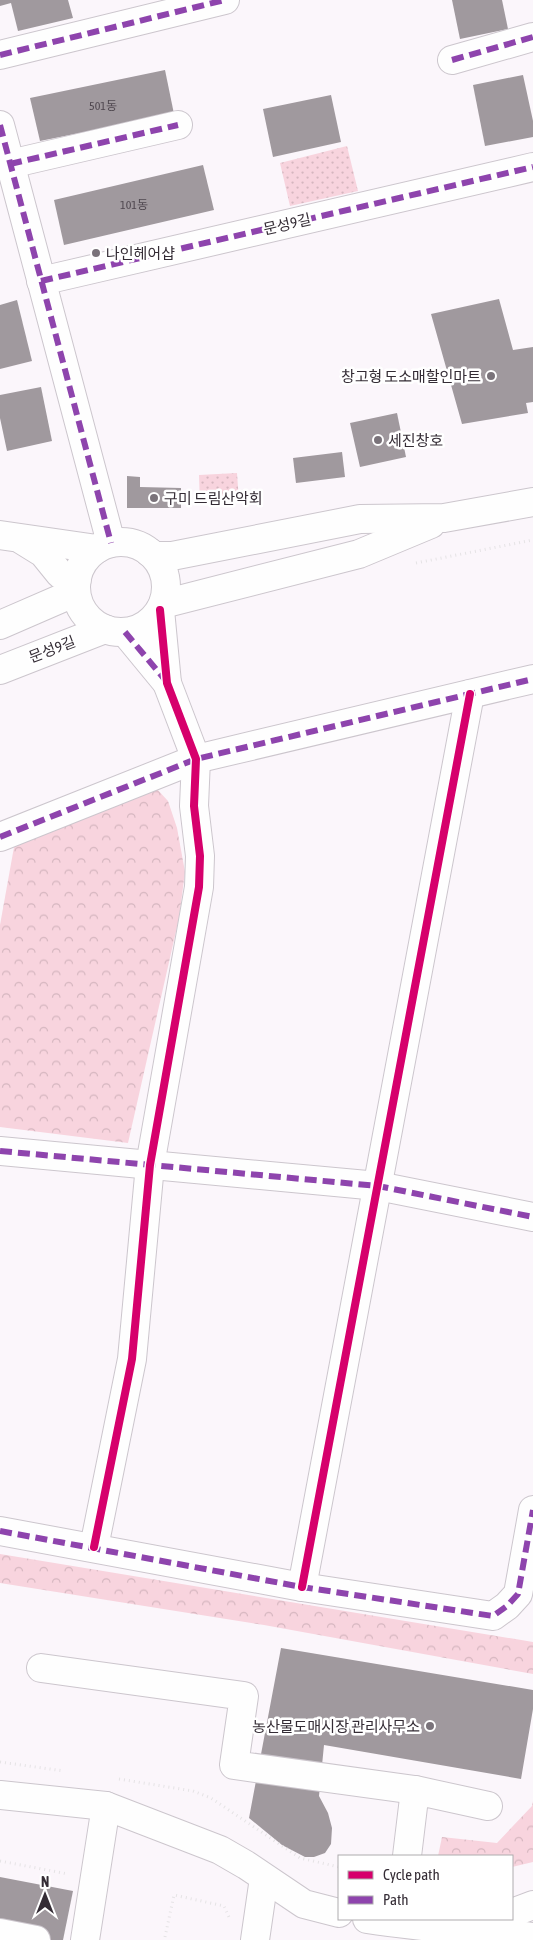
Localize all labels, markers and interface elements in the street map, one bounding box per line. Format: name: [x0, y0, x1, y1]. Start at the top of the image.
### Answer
house number: 501동: [89, 99, 117, 113]
house number: 101동: [120, 198, 148, 212]
street label: 문성9길: [261, 210, 313, 238]
place label: 나인헤어샵: [106, 245, 175, 262]
marker: 나인헤어샵: [90, 247, 102, 259]
place label: 창고형 도소매할인마트: [341, 368, 481, 385]
marker: 창고형 도소매할인마트: [485, 370, 497, 382]
place label: 세진창호: [388, 432, 443, 449]
marker: 세진창호: [372, 434, 384, 446]
place label: 구미 드림산악회: [164, 490, 263, 507]
marker: 구미 드림산악회: [148, 492, 160, 504]
street label: 문성9길: [26, 632, 78, 666]
place label: 농산물도매시장 관리사무소: [252, 1718, 420, 1735]
marker: 농산물도매시장 관리사무소: [424, 1720, 436, 1732]
legend: [338, 1855, 513, 1920]
text: Cycle path: [383, 1866, 440, 1883]
north arrow: [20, 1870, 70, 1920]
text: N: [41, 1874, 49, 1890]
text: Path: [383, 1891, 409, 1908]

